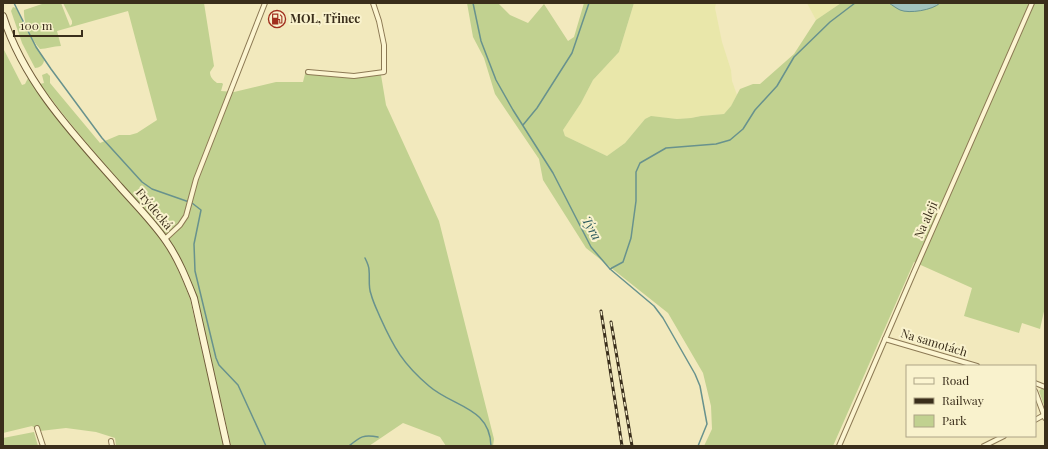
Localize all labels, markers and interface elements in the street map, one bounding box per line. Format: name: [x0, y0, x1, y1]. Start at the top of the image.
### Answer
fuel station icon: MOL, Třinec: [267, 9, 287, 29]
place label: MOL, Třinec: [290, 10, 360, 26]
scale bar: [14, 12, 82, 38]
text: 100 m: [20, 17, 53, 33]
street label: Frýdecká: [133, 184, 177, 232]
street label: Na aleji: [910, 198, 941, 241]
water label: Tyra: [579, 213, 606, 243]
street label: Na samotách: [899, 324, 969, 360]
legend: [906, 365, 1036, 437]
text: Road: [942, 372, 969, 388]
text: Railway: [942, 392, 984, 408]
text: Park: [942, 412, 967, 428]

